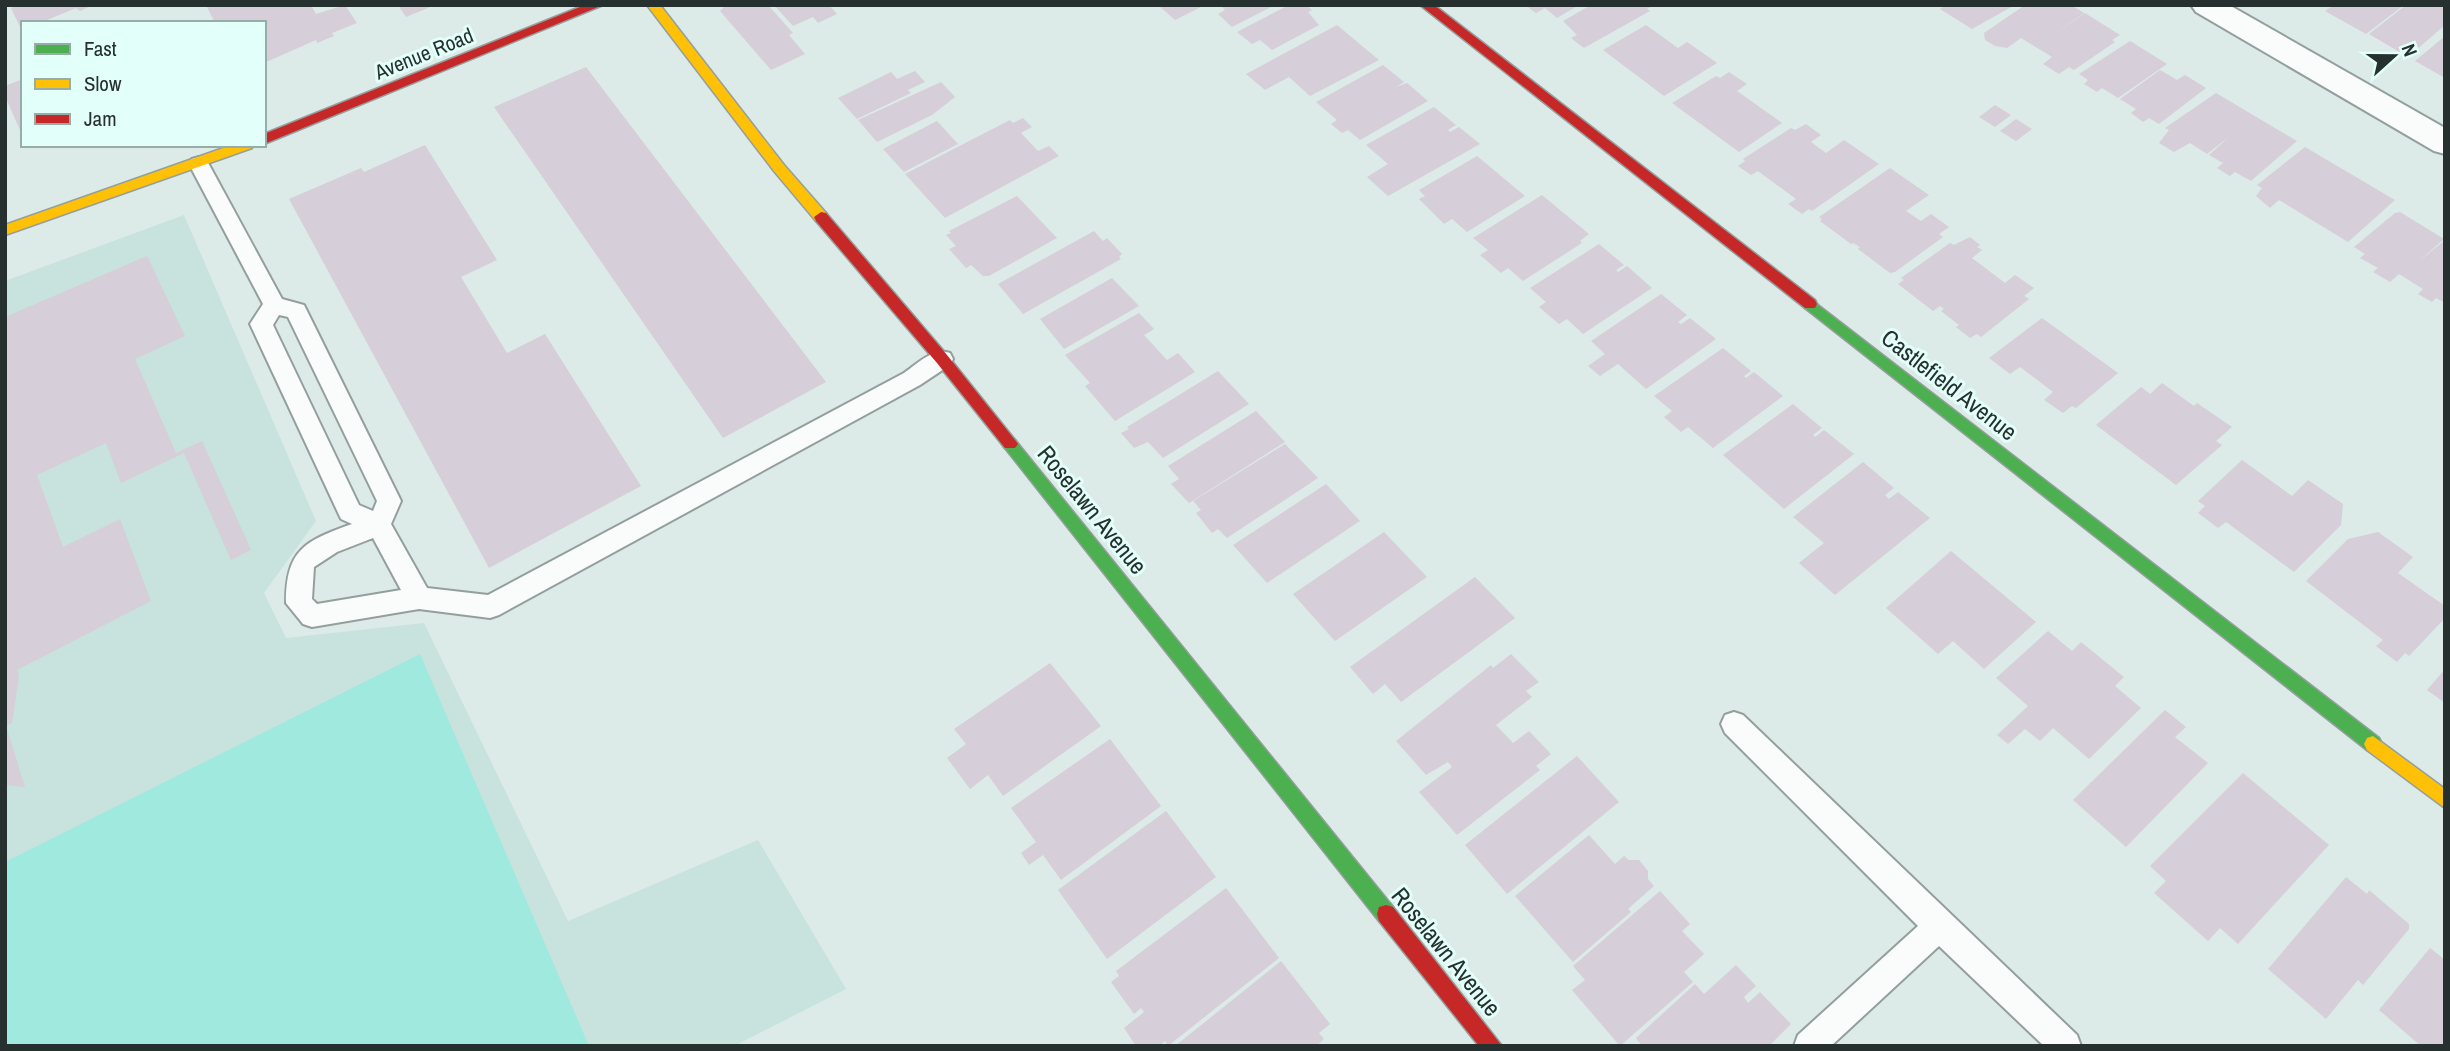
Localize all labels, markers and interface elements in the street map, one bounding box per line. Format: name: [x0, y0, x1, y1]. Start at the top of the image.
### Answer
legend: [21, 21, 266, 147]
street label: Avenue Road: [369, 21, 477, 87]
north arrow: [2359, 21, 2429, 91]
text: Fast: [84, 34, 117, 63]
text: N: [2396, 40, 2424, 60]
text: Slow: [84, 69, 122, 98]
text: Jam: [84, 104, 117, 133]
street label: Castlefield Avenue: [1875, 321, 2024, 447]
street label: Roselawn Avenue: [1031, 438, 1155, 581]
street label: Roselawn Avenue: [1385, 880, 1509, 1023]

